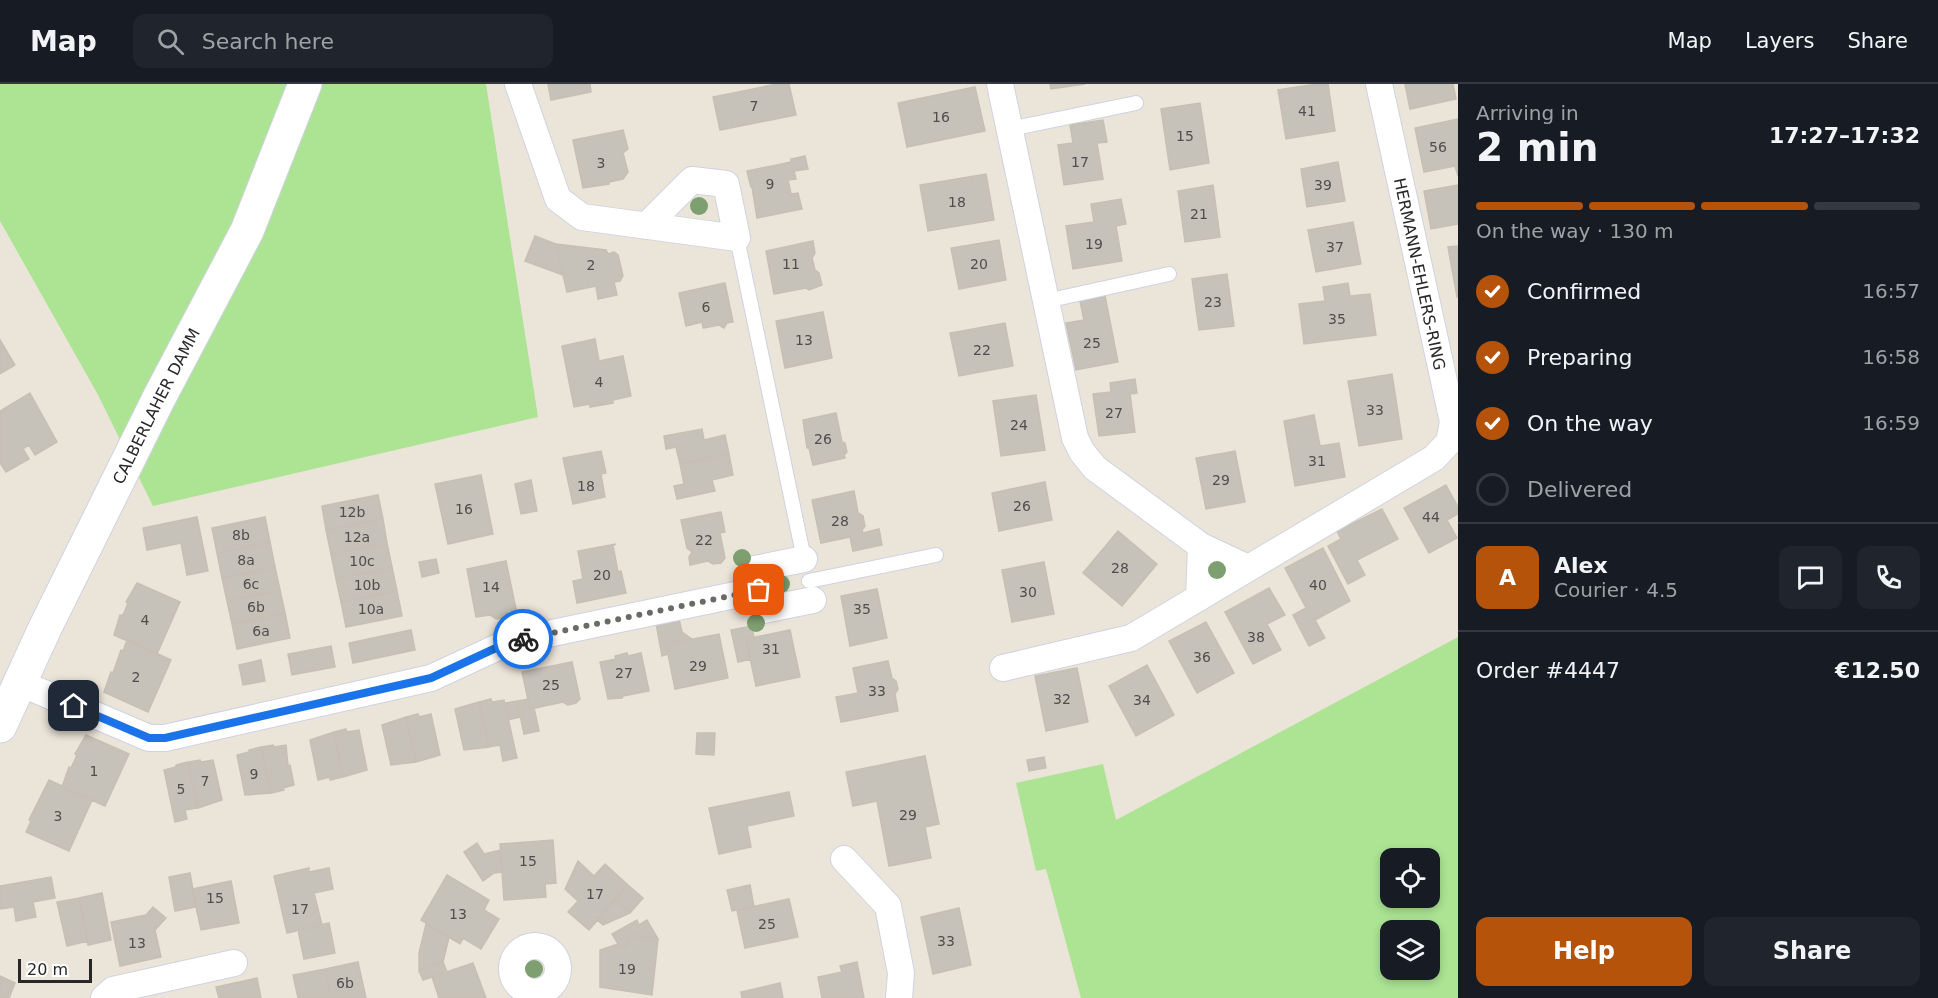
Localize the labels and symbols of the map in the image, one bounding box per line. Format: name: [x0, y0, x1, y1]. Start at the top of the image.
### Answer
house number: 7: [750, 98, 758, 114]
house number: 41: [1298, 103, 1316, 119]
house number: 16: [932, 109, 950, 125]
house number: 15: [1176, 128, 1194, 144]
house number: 56: [1429, 139, 1447, 155]
house number: 17: [1071, 154, 1089, 170]
house number: 3: [597, 155, 605, 171]
house number: 9: [766, 176, 774, 192]
street label: HERMANN-EHLERS-RING: [1390, 176, 1449, 372]
house number: 39: [1314, 177, 1332, 193]
house number: 18: [948, 194, 966, 210]
house number: 21: [1190, 206, 1208, 222]
house number: 19: [1085, 236, 1103, 252]
house number: 37: [1326, 239, 1344, 255]
house number: 11: [782, 256, 800, 272]
house number: 20: [970, 256, 988, 272]
house number: 2: [587, 257, 595, 273]
house number: 23: [1204, 294, 1222, 310]
house number: 6: [702, 299, 711, 315]
house number: 35: [1328, 311, 1346, 327]
street label: CALBERLAHER DAMM: [109, 325, 204, 487]
house number: 13: [795, 332, 813, 348]
house number: 25: [1083, 335, 1101, 351]
house number: 22: [973, 342, 991, 358]
house number: 4: [595, 374, 604, 390]
house number: 33: [1366, 402, 1384, 418]
house number: 27: [1105, 405, 1123, 421]
house number: 24: [1010, 417, 1028, 433]
house number: 26: [814, 431, 832, 447]
house number: 31: [1308, 453, 1326, 469]
house number: 29: [1212, 472, 1230, 488]
house number: 18: [577, 478, 595, 494]
house number: 26: [1013, 498, 1031, 514]
house number: 16: [455, 501, 473, 517]
house number: 12b: [339, 504, 365, 520]
house number: 44: [1422, 509, 1440, 525]
house number: 28: [831, 513, 849, 529]
house number: 8b: [232, 527, 250, 543]
house number: 12a: [344, 529, 370, 545]
house number: 22: [695, 532, 713, 548]
house number: 8a: [237, 552, 255, 568]
house number: 10c: [349, 553, 375, 569]
house number: 28: [1111, 560, 1129, 576]
pin: [733, 564, 784, 615]
house number: 20: [593, 567, 611, 583]
house number: 6c: [243, 576, 259, 592]
house number: 10b: [354, 577, 380, 593]
house number: 40: [1309, 577, 1327, 593]
house number: 14: [482, 579, 500, 595]
house number: 30: [1019, 584, 1037, 600]
house number: 6b: [247, 599, 265, 615]
house number: 10a: [358, 601, 384, 617]
house number: 35: [853, 601, 871, 617]
courier: [493, 609, 553, 669]
house number: 4: [141, 612, 150, 628]
house number: 6a: [252, 623, 270, 639]
house number: 38: [1247, 629, 1265, 645]
house number: 31: [762, 641, 780, 657]
house number: 36: [1193, 649, 1211, 665]
house number: 29: [689, 658, 707, 674]
house number: 27: [615, 665, 633, 681]
house number: 2: [132, 669, 140, 685]
house number: 25: [542, 677, 560, 693]
pin: [48, 680, 99, 731]
house number: 33: [868, 683, 886, 699]
house number: 32: [1053, 691, 1071, 707]
house number: 34: [1133, 692, 1151, 708]
house number: 1: [90, 763, 98, 779]
house number: 9: [250, 766, 258, 782]
house number: 7: [201, 773, 209, 789]
house number: 5: [177, 781, 185, 797]
house number: 29: [899, 807, 917, 823]
house number: 3: [54, 808, 62, 824]
house number: 15: [519, 853, 537, 869]
house number: 17: [586, 886, 604, 902]
house number: 15: [206, 890, 224, 906]
house number: 17: [291, 901, 309, 917]
house number: 13: [449, 906, 467, 922]
house number: 25: [758, 916, 776, 932]
house number: 33: [937, 933, 955, 949]
house number: 13: [128, 935, 146, 951]
scale bar: [18, 956, 92, 984]
house number: 19: [618, 961, 636, 977]
house number: 6b: [336, 975, 354, 991]

